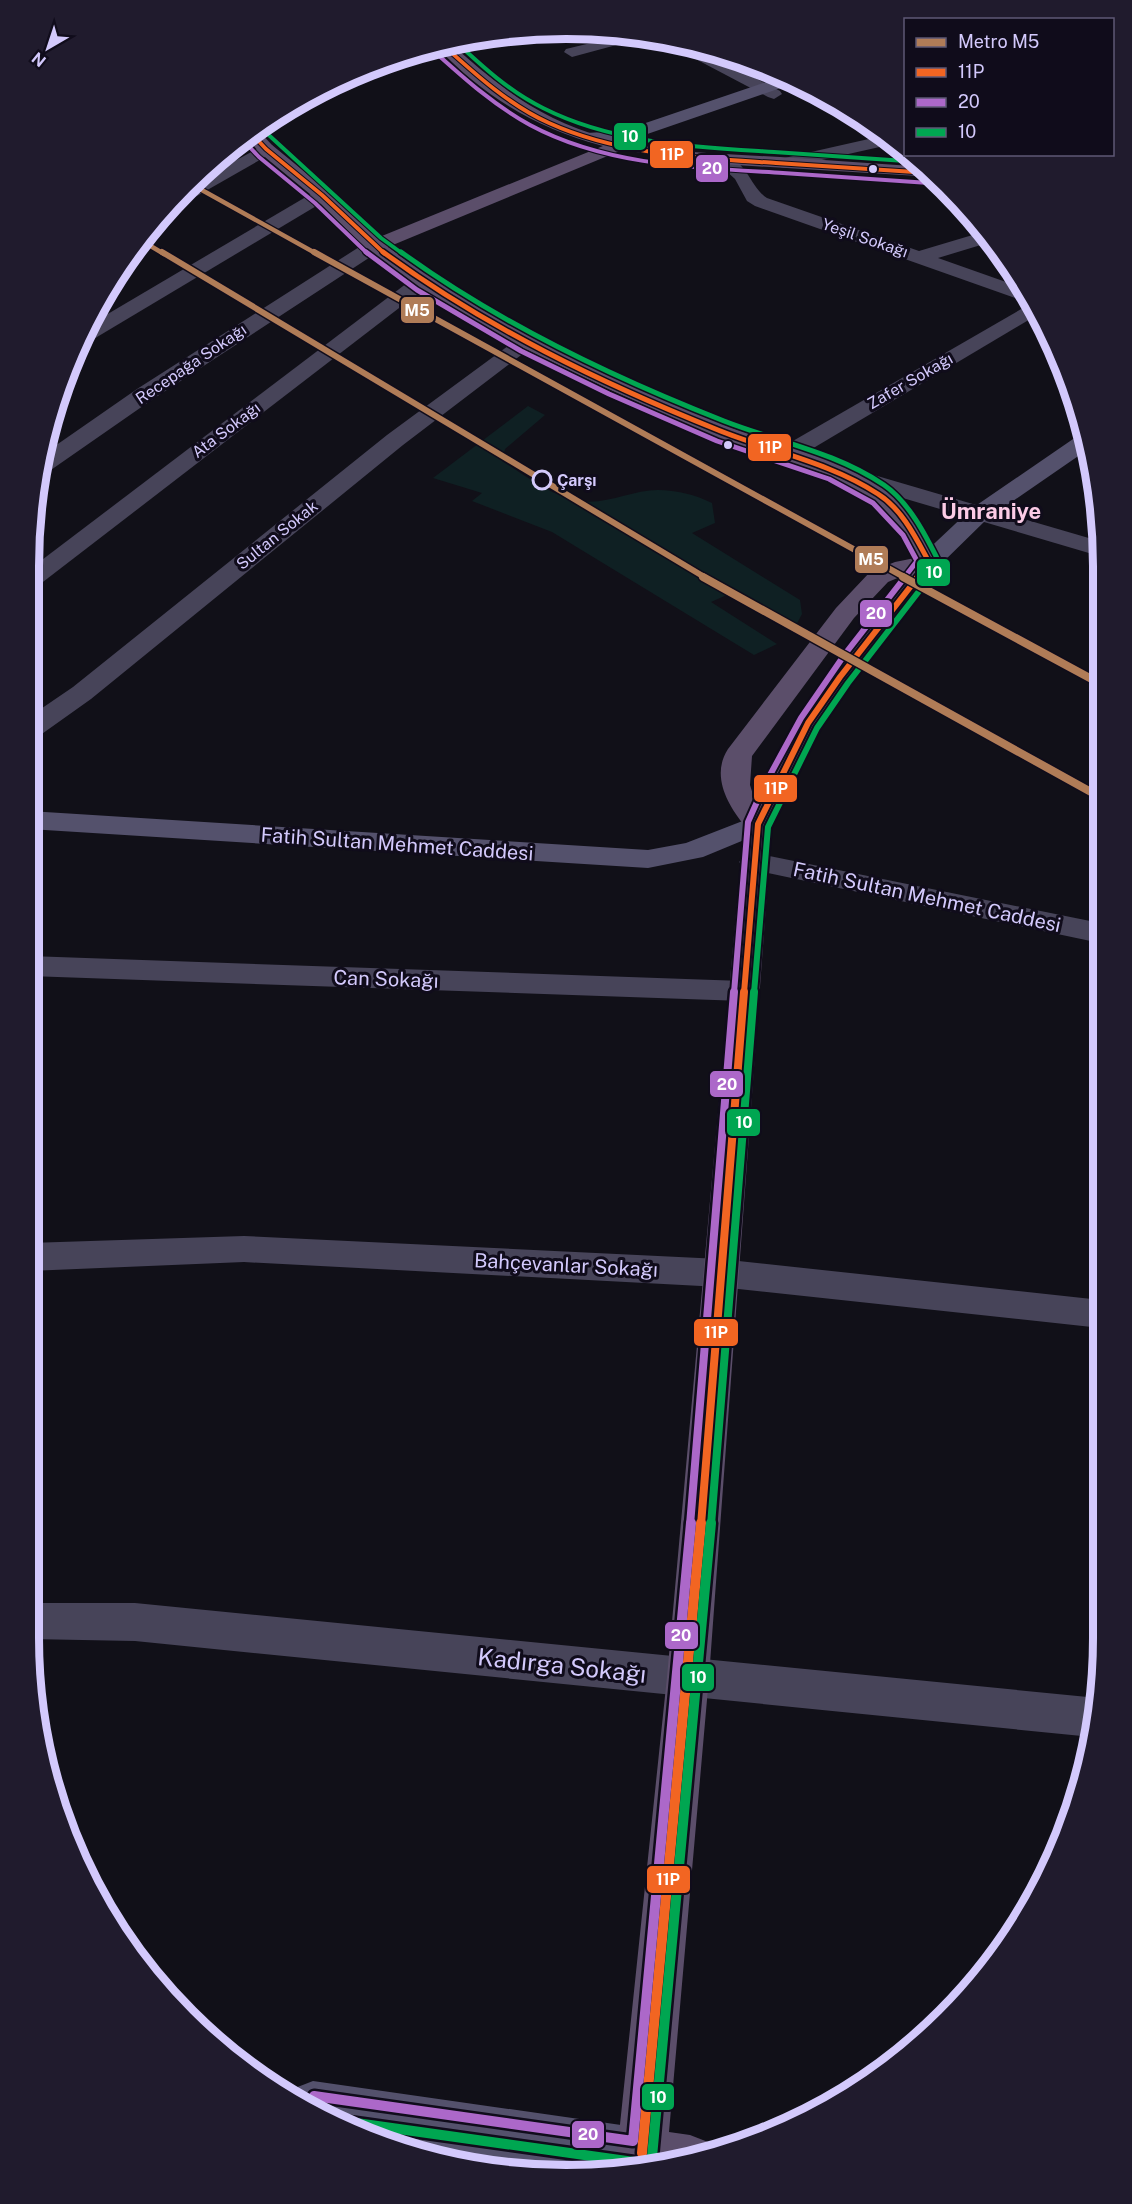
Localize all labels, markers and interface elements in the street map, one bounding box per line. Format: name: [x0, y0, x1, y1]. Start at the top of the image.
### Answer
north arrow: [18, 18, 78, 78]
legend: [904, 18, 1114, 156]
text: Metro M5: [958, 31, 1039, 52]
text: N: [28, 48, 50, 71]
text: 11P: [958, 61, 984, 82]
text: 20: [958, 91, 980, 112]
text: 10: [958, 121, 976, 142]
line badge: 10: [613, 122, 647, 151]
text: 10: [621, 127, 639, 146]
line badge: 11P: [649, 140, 694, 169]
text: 11P: [660, 145, 684, 164]
line badge: 20: [695, 154, 729, 183]
text: 20: [702, 159, 722, 178]
unlabelled marker: [867, 163, 879, 175]
street label: Yeşil Sokağı: [819, 214, 911, 262]
line badge: M5: [400, 296, 435, 324]
text: M5: [404, 301, 430, 320]
street label: Recepağa Sokağı: [132, 320, 250, 408]
street label: Zafer Sokağı: [864, 349, 956, 413]
street label: Ata Sokağı: [188, 398, 264, 462]
line badge: 11P: [747, 433, 792, 462]
text: 11P: [758, 438, 782, 457]
unlabelled marker: [722, 439, 734, 451]
marker: Çarşı: [532, 470, 552, 490]
place label: Çarşı: [557, 471, 597, 490]
street label: Sultan Sokak: [233, 497, 321, 573]
district label: Ümraniye: [941, 497, 1041, 524]
line badge: M5: [854, 545, 889, 574]
text: M5: [858, 550, 884, 569]
line badge: 10: [916, 558, 951, 587]
text: 10: [925, 563, 943, 582]
line badge: 20: [859, 599, 893, 628]
text: 20: [866, 604, 886, 623]
line badge: 11P: [753, 774, 798, 803]
text: 11P: [764, 779, 788, 798]
street label: Fatih Sultan Mehmet Caddesi: [260, 822, 534, 866]
street label: Fatih Sultan Mehmet Caddesi: [791, 857, 1063, 937]
street label: Can Sokağı: [333, 965, 439, 993]
line badge: 20: [709, 1070, 744, 1098]
text: 20: [717, 1075, 737, 1094]
line badge: 10: [726, 1108, 761, 1137]
text: 10: [735, 1113, 753, 1132]
street label: Bahçevanlar Sokağı: [473, 1248, 659, 1282]
line badge: 11P: [693, 1318, 739, 1347]
text: 11P: [704, 1323, 728, 1342]
line badge: 20: [664, 1621, 699, 1650]
text: 20: [671, 1626, 691, 1645]
street label: Kadırga Sokağı: [476, 1642, 648, 1688]
line badge: 10: [681, 1663, 715, 1692]
text: 10: [689, 1668, 707, 1687]
line badge: 11P: [646, 1865, 691, 1894]
text: 11P: [656, 1870, 680, 1889]
line badge: 10: [641, 2083, 675, 2111]
text: 10: [649, 2088, 667, 2107]
line badge: 20: [571, 2120, 605, 2149]
text: 20: [578, 2125, 598, 2144]

